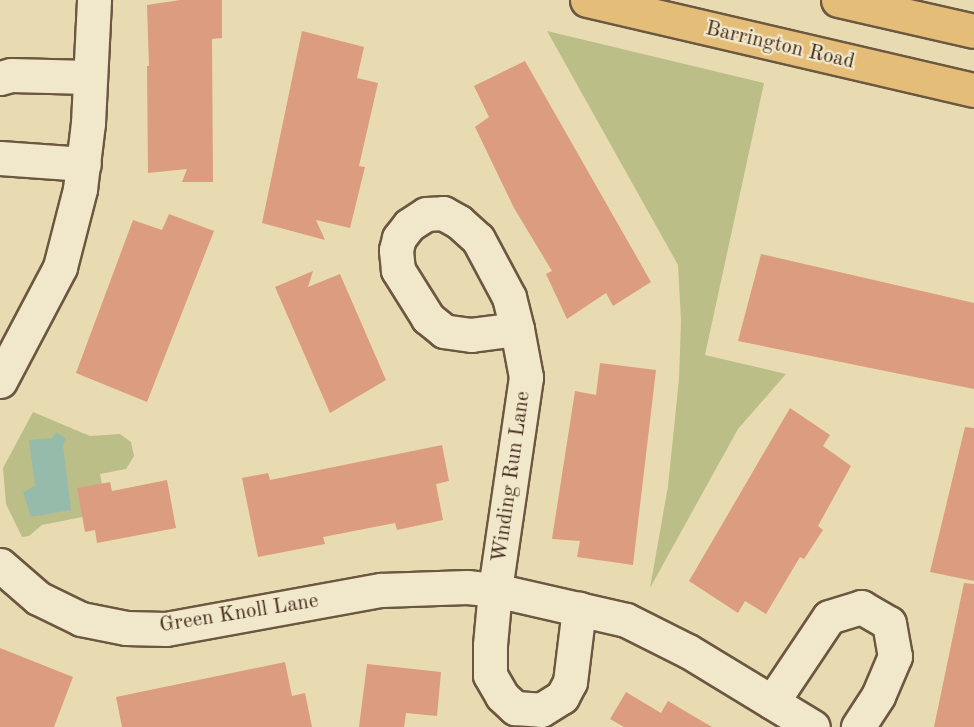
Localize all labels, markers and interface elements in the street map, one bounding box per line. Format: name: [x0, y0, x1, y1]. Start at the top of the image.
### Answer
street label: Barrington Road: [703, 17, 857, 75]
street label: Winding Run Lane: [488, 390, 536, 564]
street label: Green Knoll Lane: [158, 589, 320, 639]

